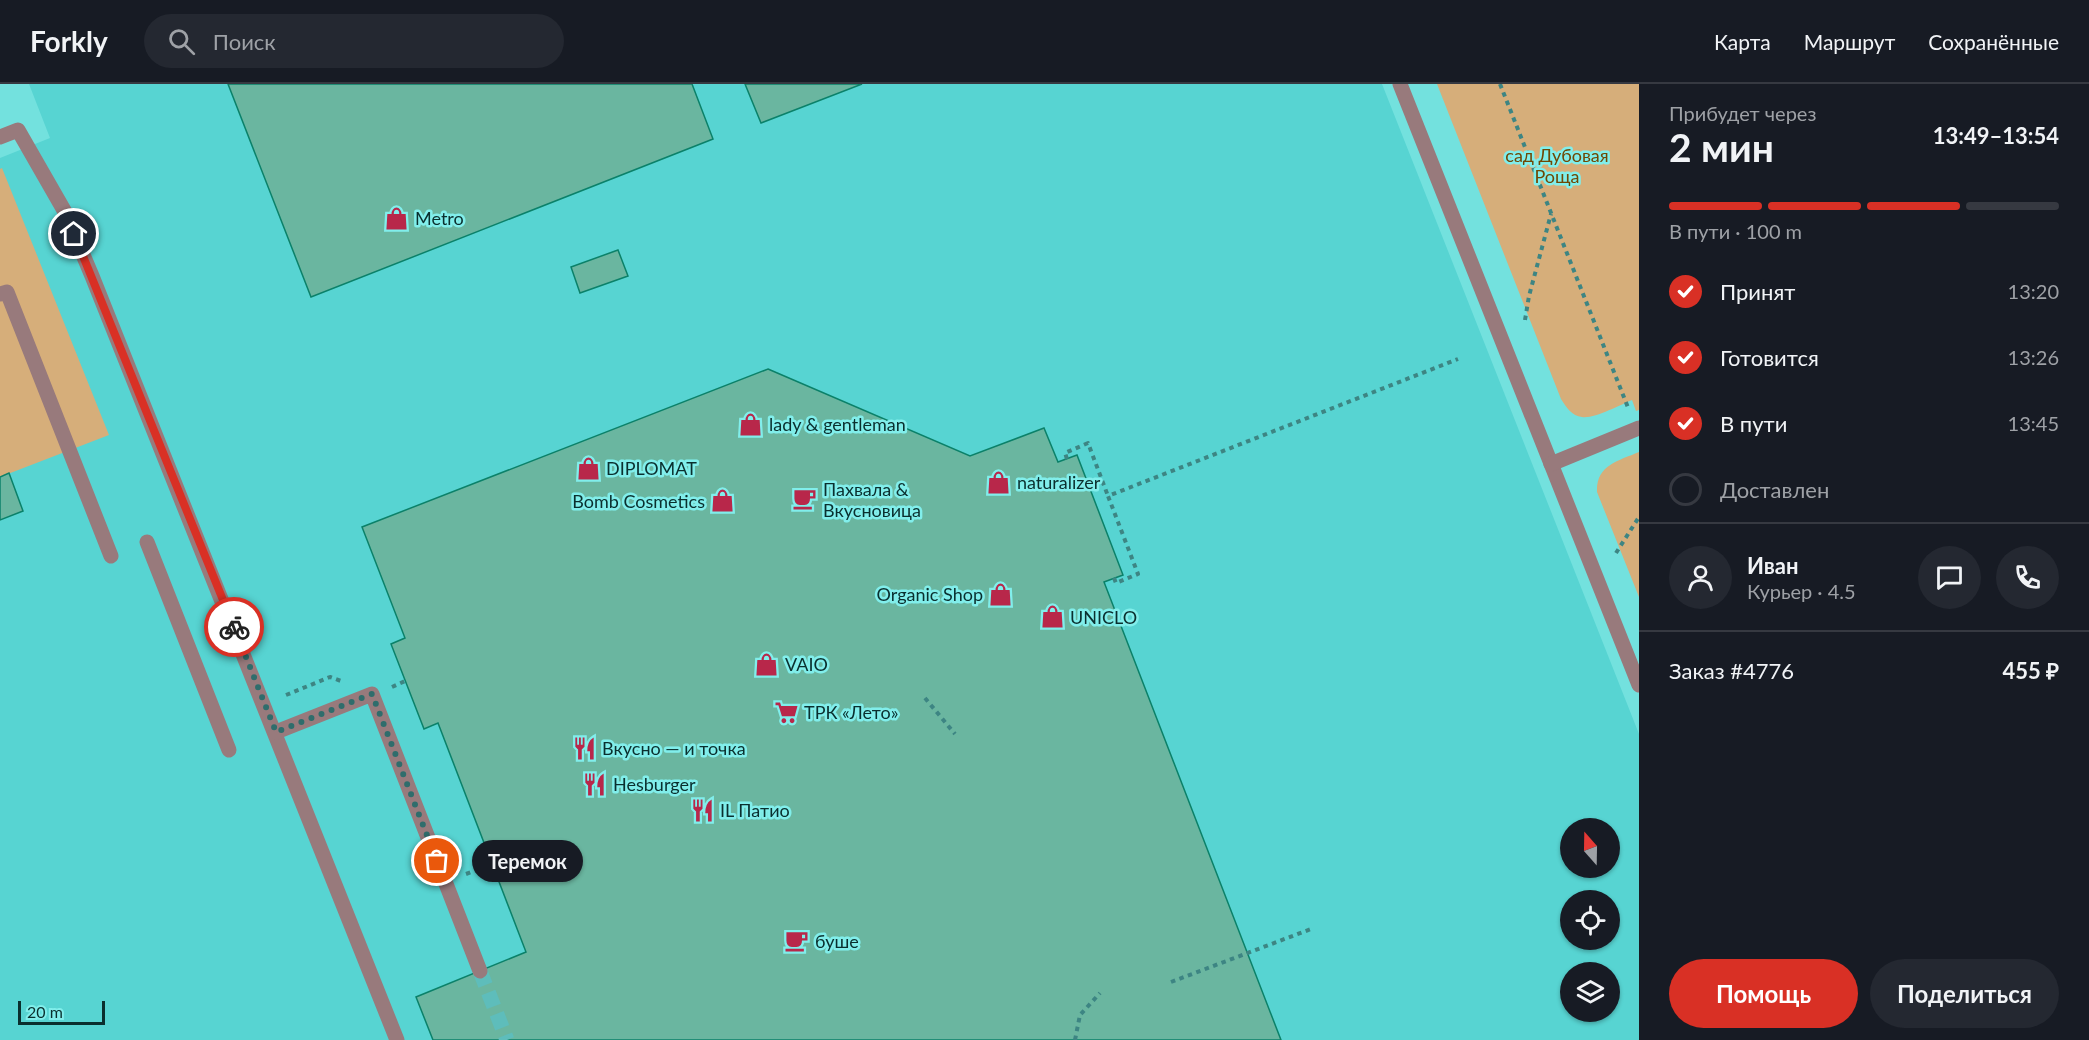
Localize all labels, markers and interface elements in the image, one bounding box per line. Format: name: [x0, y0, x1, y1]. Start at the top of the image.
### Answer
search box: [144, 14, 564, 68]
text: Forkly: [30, 24, 108, 58]
icon: search: [165, 25, 198, 58]
text: Поиск: [213, 28, 276, 55]
text: Карта: [1714, 29, 1771, 54]
text: Маршрут: [1804, 29, 1895, 54]
text: Сохранённые: [1928, 29, 2059, 54]
text: Прибудет через: [1669, 101, 1816, 125]
text: 13:49–13:54: [1933, 122, 2059, 149]
text: 2 мин: [1669, 124, 1774, 170]
park label: сад Дубовая Роща: [1505, 144, 1609, 187]
shop icon: Metro: [384, 205, 410, 231]
place label: Metro: [415, 207, 464, 229]
pin: [48, 208, 99, 259]
icon: home: [57, 217, 90, 250]
text: В пути · 100 m: [1669, 219, 1802, 243]
icon: check: [1669, 275, 1702, 308]
text: Принят: [1720, 278, 1795, 305]
text: 13:20: [2008, 279, 2059, 303]
icon: check: [1669, 341, 1702, 374]
text: Готовится: [1720, 344, 1819, 371]
text: 13:26: [2008, 345, 2059, 369]
icon: check: [1669, 407, 1702, 440]
text: В пути: [1720, 410, 1787, 437]
shop icon: lady & gentleman: [738, 411, 764, 437]
text: 13:45: [2008, 411, 2059, 435]
place label: lady & gentleman: [769, 413, 906, 435]
shop icon: DIPLOMAT: [575, 455, 601, 481]
place label: DIPLOMAT: [606, 457, 697, 479]
shop icon: naturalizer: [986, 469, 1012, 495]
place label: naturalizer: [1017, 471, 1101, 493]
text: Доставлен: [1720, 476, 1829, 503]
place label: Пахвала & Вкусновица: [823, 478, 921, 521]
cafe icon: Пахвала & Вкусновица: [792, 486, 818, 512]
shop icon: Bomb Cosmetics: [710, 488, 736, 514]
place label: Bomb Cosmetics: [572, 490, 705, 512]
button: person: [1669, 546, 1732, 609]
button: chat: [1918, 546, 1981, 609]
button: phone: [1996, 546, 2059, 609]
text: Иван: [1747, 552, 1799, 579]
text: Курьер · 4.5: [1747, 579, 1856, 603]
shop icon: Organic Shop: [988, 581, 1014, 607]
place label: Organic Shop: [877, 583, 983, 605]
courier: [204, 597, 264, 657]
shop icon: UNICLO: [1039, 604, 1065, 630]
place label: UNICLO: [1070, 606, 1137, 628]
icon: bike: [218, 611, 251, 644]
shop icon: VAIO: [754, 651, 780, 677]
place label: VAIO: [785, 653, 828, 675]
text: Заказ #4776: [1669, 657, 1794, 684]
text: 455 ₽: [2003, 657, 2059, 684]
supermarket icon: ТРК «Лето»: [773, 699, 799, 725]
place label: ТРК «Лето»: [804, 701, 899, 723]
restaurant icon: Вкусно — и точка: [571, 735, 597, 761]
place label: Вкусно — и точка: [602, 737, 746, 759]
restaurant icon: Hesburger: [582, 771, 608, 797]
place label: Hesburger: [613, 773, 696, 795]
restaurant icon: IL Патио: [689, 797, 715, 823]
place label: IL Патио: [720, 799, 790, 821]
north arrow: [1560, 818, 1620, 878]
map controls: [1560, 818, 1620, 1022]
pin: [411, 835, 462, 886]
callout: Теремок: [473, 840, 584, 882]
icon: bag: [420, 844, 453, 877]
text: Теремок: [488, 849, 567, 873]
button: locate: [1560, 890, 1620, 950]
cafe icon: буше: [784, 928, 810, 954]
place label: буше: [815, 930, 859, 952]
button: Помощь: [1669, 959, 1858, 1028]
button: Поделиться: [1870, 959, 2059, 1028]
button: layers: [1560, 962, 1620, 1022]
scale bar: [18, 998, 105, 1026]
text: 20 m: [27, 1002, 63, 1021]

